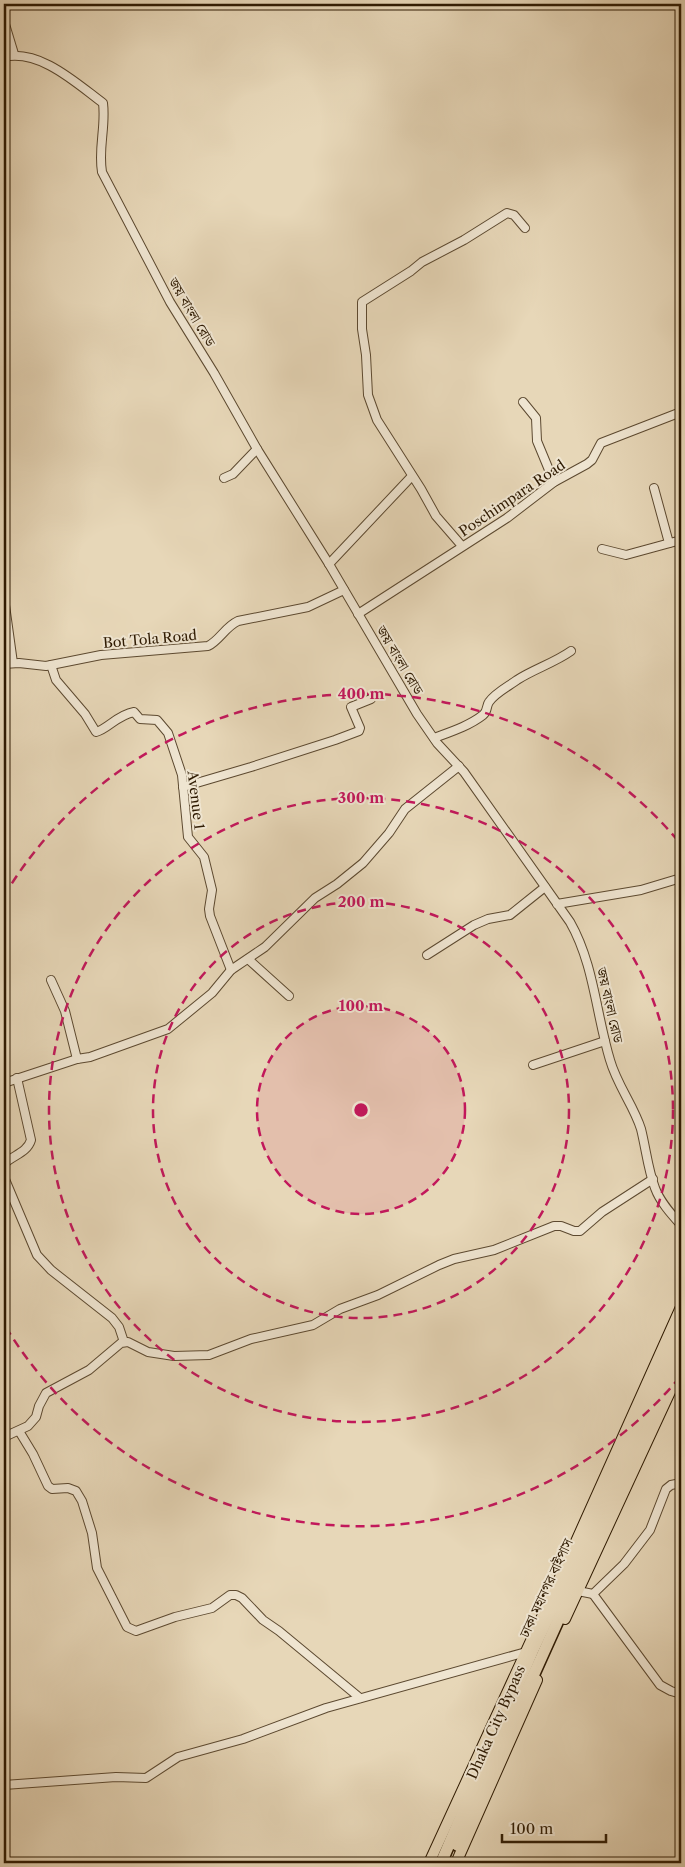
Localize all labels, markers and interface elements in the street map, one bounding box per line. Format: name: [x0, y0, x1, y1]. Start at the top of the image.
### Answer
street label: জয় বাংলা রোড: [164, 274, 220, 351]
street label: Poschimpara Road: [455, 455, 569, 540]
street label: জয় বাংলা রোড: [372, 622, 428, 699]
street label: Bot Tola Road: [102, 626, 198, 652]
text: 400 m: [338, 684, 384, 703]
street label: Avenue 1: [183, 768, 209, 831]
text: 300 m: [338, 788, 384, 807]
text: 200 m: [338, 892, 384, 911]
street label: জয় বাংলা রোড: [592, 965, 628, 1046]
text: 100 m: [339, 996, 383, 1015]
centre of rings: [352, 1101, 370, 1119]
street label: ঢাকা মহানগর বাইপাস: [515, 1535, 577, 1641]
street label: Dhaka City Bypass: [463, 1662, 529, 1782]
scale bar: [502, 1812, 606, 1844]
text: 100 m: [510, 1819, 553, 1838]

